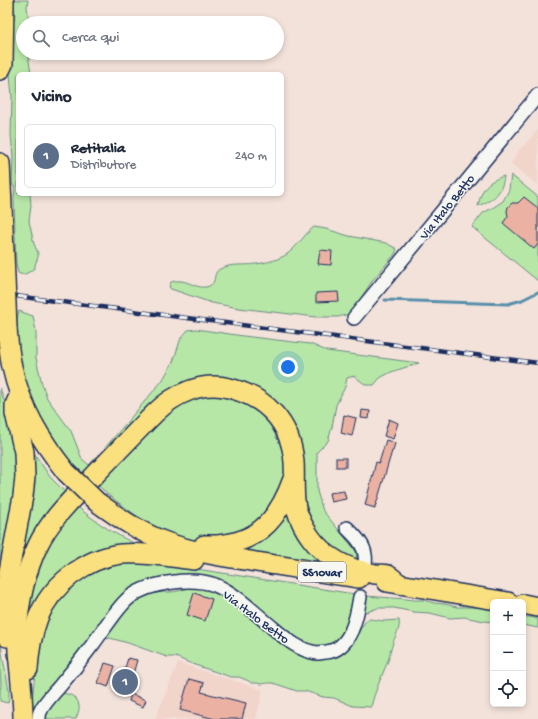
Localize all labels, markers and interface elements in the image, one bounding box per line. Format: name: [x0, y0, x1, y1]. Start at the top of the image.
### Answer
search box: [16, 16, 284, 60]
icon: search: [30, 27, 52, 49]
text: Cerca qui: [62, 29, 119, 47]
text: Vicino: [32, 88, 72, 108]
text: Retitalia: [71, 140, 125, 158]
text: 1: [43, 149, 49, 164]
text: 240 m: [235, 149, 267, 164]
text: Distributore: [71, 158, 136, 173]
street label: Via Italo Betto: [416, 172, 479, 244]
your location: [278, 357, 298, 377]
road number: SS10var: [298, 562, 346, 582]
street label: Via Italo Betto: [218, 588, 292, 648]
map controls: [490, 599, 526, 707]
button: +: [490, 599, 526, 635]
button: −: [490, 635, 526, 671]
pin: 1: [112, 667, 138, 697]
button: locate: [490, 671, 526, 707]

